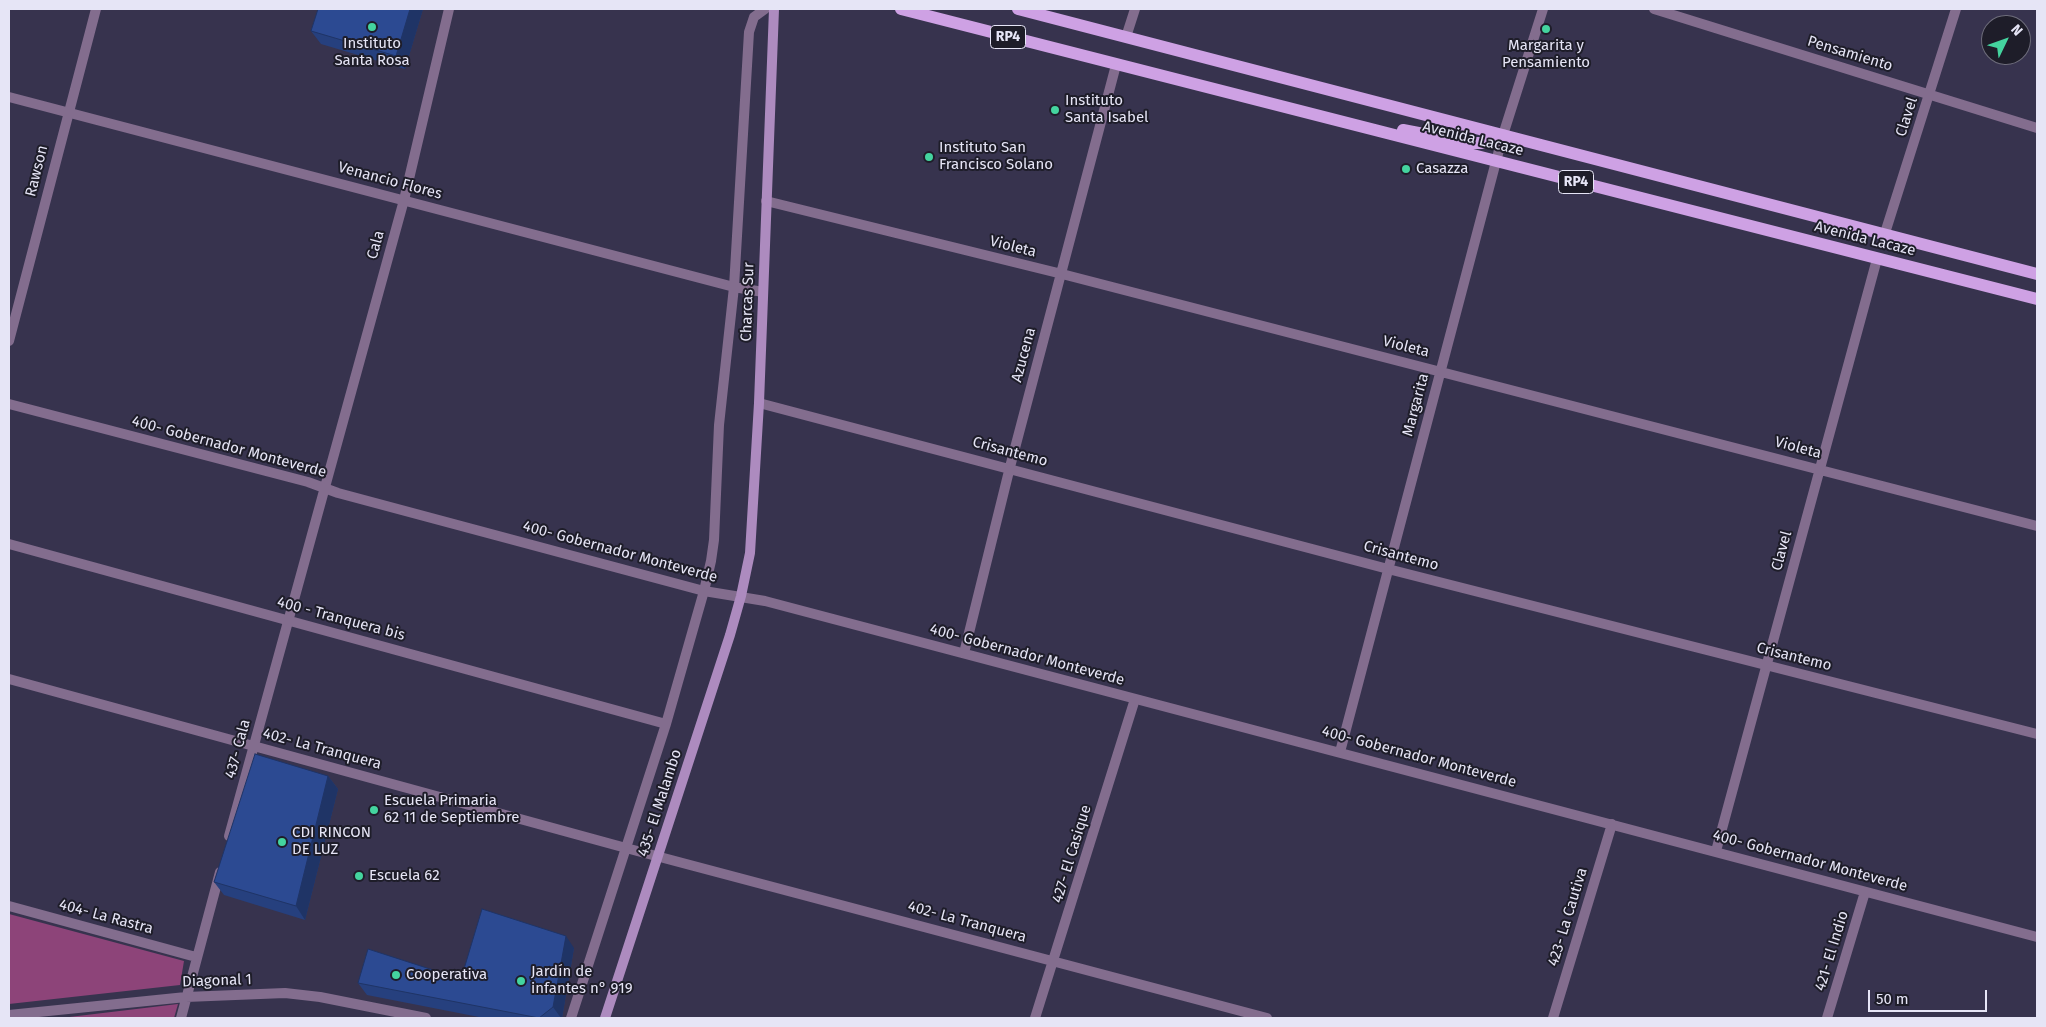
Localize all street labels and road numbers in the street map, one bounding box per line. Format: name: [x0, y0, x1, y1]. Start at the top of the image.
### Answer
road number: RP4: [990, 26, 1026, 48]
street label: Pensamiento: [1805, 32, 1895, 76]
street label: Clavel: [1892, 95, 1922, 139]
street label: Avenida Lacaze: [1421, 118, 1525, 160]
street label: Rawson: [22, 143, 52, 199]
street label: Venancio Flores: [336, 158, 444, 204]
road number: RP4: [1558, 170, 1594, 193]
street label: Avenida Lacaze: [1813, 218, 1917, 260]
street label: Cala: [364, 229, 388, 261]
street label: Violeta: [988, 233, 1038, 261]
street label: Charcas Sur: [738, 262, 758, 342]
street label: Azucena: [1008, 326, 1040, 384]
street label: Violeta: [1381, 333, 1431, 361]
street label: Margarita: [1399, 371, 1433, 439]
street label: 400- Gobernador Monteverde: [130, 412, 328, 482]
street label: Crisantemo: [970, 433, 1050, 471]
street label: Violeta: [1773, 433, 1823, 463]
street label: 400- Gobernador Monteverde: [521, 517, 719, 587]
street label: Clavel: [1768, 529, 1796, 573]
street label: Crisantemo: [1361, 537, 1441, 575]
street label: 400 - Tranquera bis: [275, 593, 407, 645]
street label: 400- Gobernador Monteverde: [928, 620, 1126, 690]
street label: Crisantemo: [1754, 639, 1834, 675]
street label: 437- Cala: [221, 717, 255, 781]
street label: 400- Gobernador Monteverde: [1320, 722, 1518, 792]
street label: 402- La Tranquera: [261, 725, 383, 773]
street label: 435- El Malambo: [634, 747, 686, 859]
street label: 427- El Casique: [1049, 803, 1095, 905]
street label: 400- Gobernador Monteverde: [1711, 826, 1909, 896]
street label: 423- La Cautiva: [1544, 866, 1592, 968]
street label: 404- La Rastra: [57, 896, 155, 938]
street label: 402- La Tranquera: [906, 898, 1028, 946]
street label: 421- El Indio: [1811, 909, 1853, 993]
street label: Diagonal 1: [182, 971, 252, 991]

